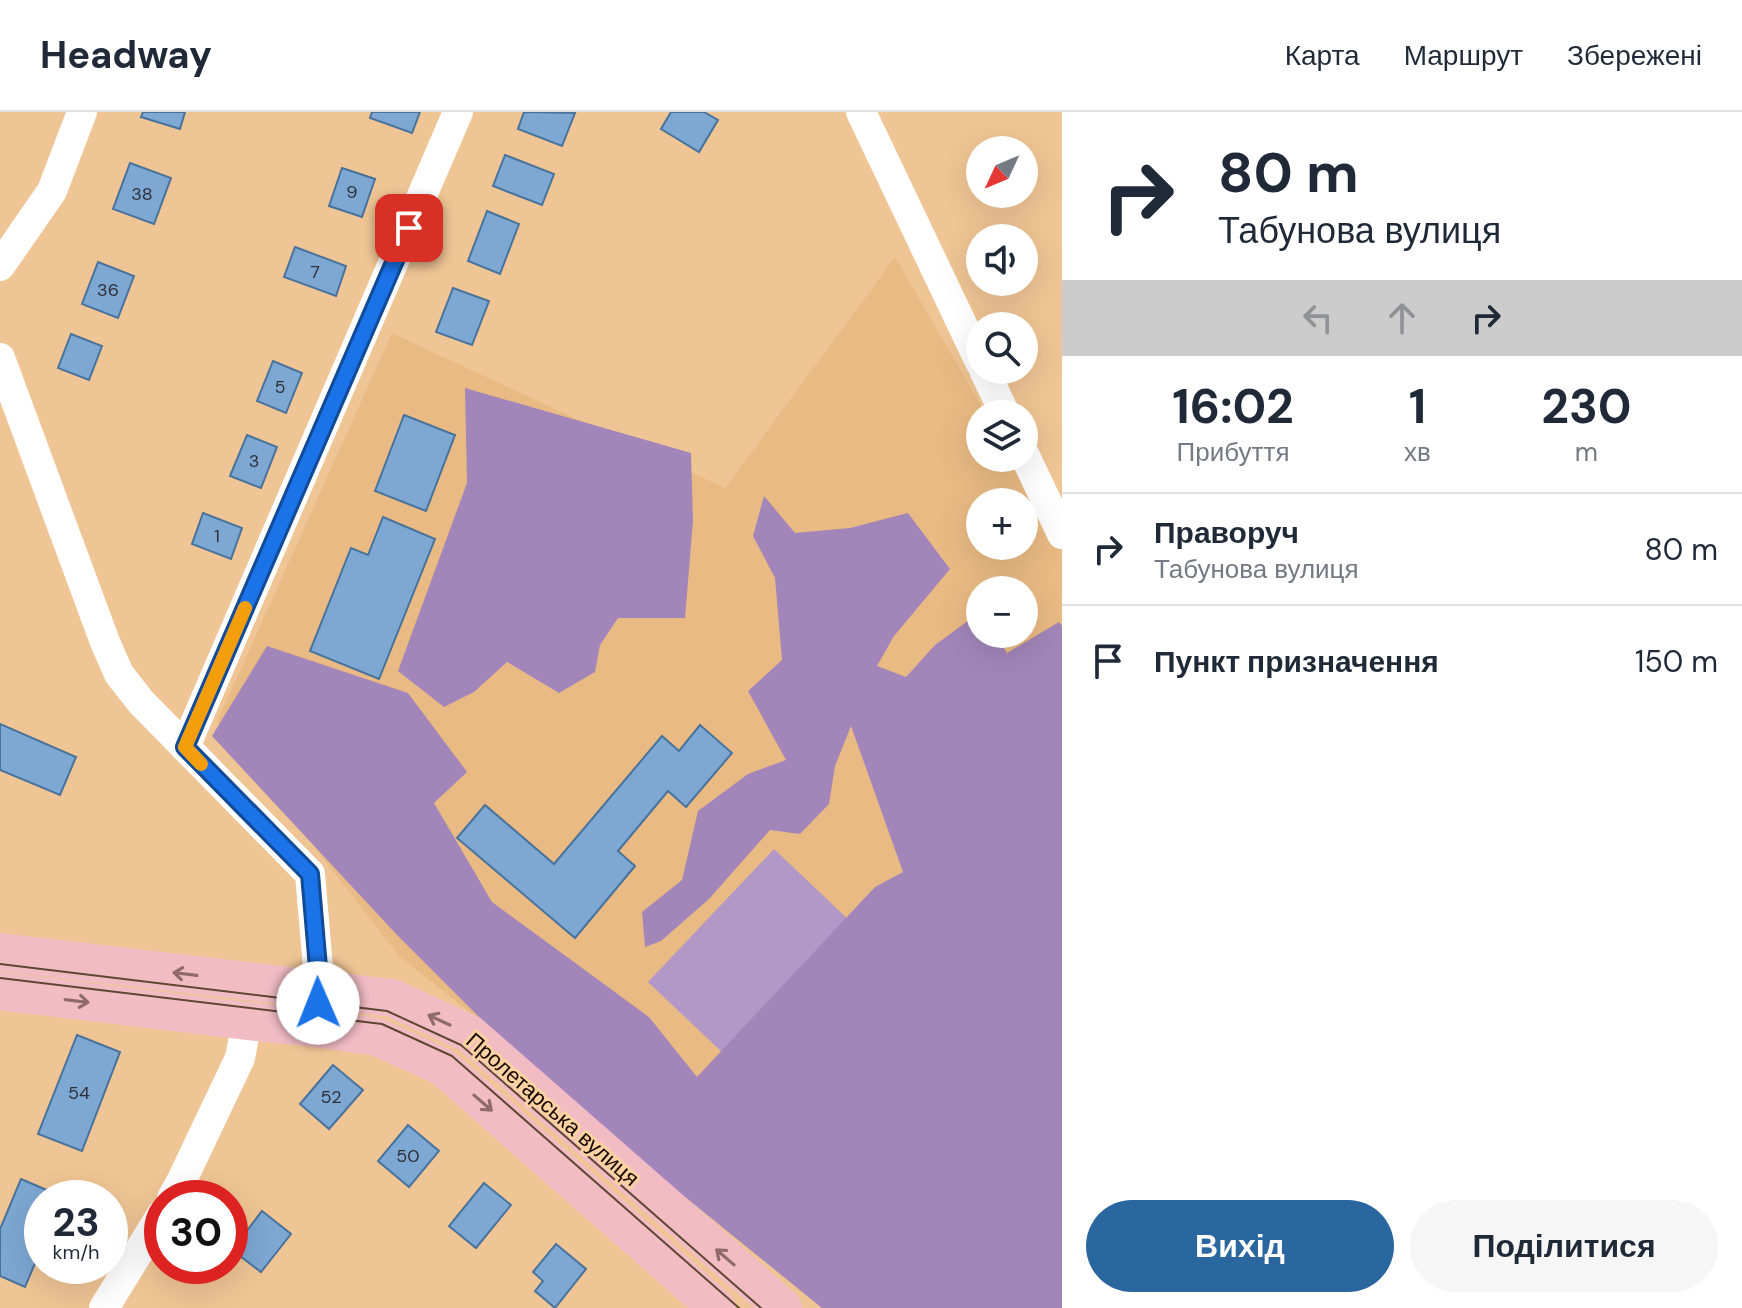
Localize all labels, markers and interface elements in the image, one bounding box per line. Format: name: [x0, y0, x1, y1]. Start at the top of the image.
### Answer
text: Headway: [40, 30, 212, 80]
text: Карта: [1285, 37, 1360, 74]
text: Маршрут: [1404, 37, 1523, 74]
text: Збережені: [1567, 37, 1702, 74]
north arrow: [966, 136, 1038, 208]
map controls: [966, 136, 1038, 648]
text: 80 m: [1218, 136, 1359, 209]
icon: right: [1086, 144, 1190, 248]
house number: 9: [346, 180, 358, 204]
house number: 38: [131, 182, 153, 206]
pin: [375, 194, 443, 262]
icon: arrive: [387, 206, 431, 250]
text: Табунова вулиця: [1218, 207, 1501, 254]
button: sound: [966, 224, 1038, 296]
house number: 7: [310, 260, 320, 284]
house number: 36: [97, 278, 119, 302]
icon: left: [1296, 296, 1340, 340]
icon: ahead: [1380, 296, 1424, 340]
icon: right: [1464, 296, 1508, 340]
button: search: [966, 312, 1038, 384]
house number: 5: [275, 375, 285, 399]
text: 16:02: [1172, 375, 1294, 438]
text: 1: [1409, 375, 1426, 438]
text: 230: [1541, 375, 1632, 438]
button: layers: [966, 400, 1038, 472]
text: Прибуття: [1177, 435, 1289, 469]
text: хв: [1404, 435, 1431, 469]
text: m: [1575, 435, 1598, 469]
house number: 3: [249, 449, 259, 473]
button: +: [966, 488, 1038, 560]
text: Праворуч: [1154, 513, 1299, 552]
house number: 1: [214, 524, 220, 548]
icon: right: [1086, 527, 1130, 571]
text: 80 m: [1645, 530, 1718, 569]
text: Табунова вулиця: [1154, 552, 1359, 586]
button: −: [966, 576, 1038, 648]
icon: arrive: [1086, 639, 1130, 683]
text: Пункт призначення: [1154, 642, 1439, 681]
text: 150 m: [1635, 642, 1718, 681]
position arrow: [276, 961, 360, 1045]
one-way arrow: [172, 967, 199, 982]
one-way arrow: [64, 993, 90, 1008]
one-way arrow: [427, 1012, 451, 1027]
street label: Пролетарська вулиця: [460, 1026, 645, 1193]
house number: 54: [68, 1081, 90, 1105]
house number: 52: [320, 1085, 342, 1109]
one-way arrow: [473, 1093, 493, 1111]
house number: 50: [396, 1144, 420, 1168]
speed limit sign: 30: [144, 1180, 248, 1284]
text: 23: [52, 1196, 100, 1248]
button: Вихід: [1086, 1200, 1394, 1292]
button: Поділитися: [1410, 1200, 1718, 1292]
text: km/h: [52, 1239, 100, 1265]
one-way arrow: [715, 1248, 735, 1266]

